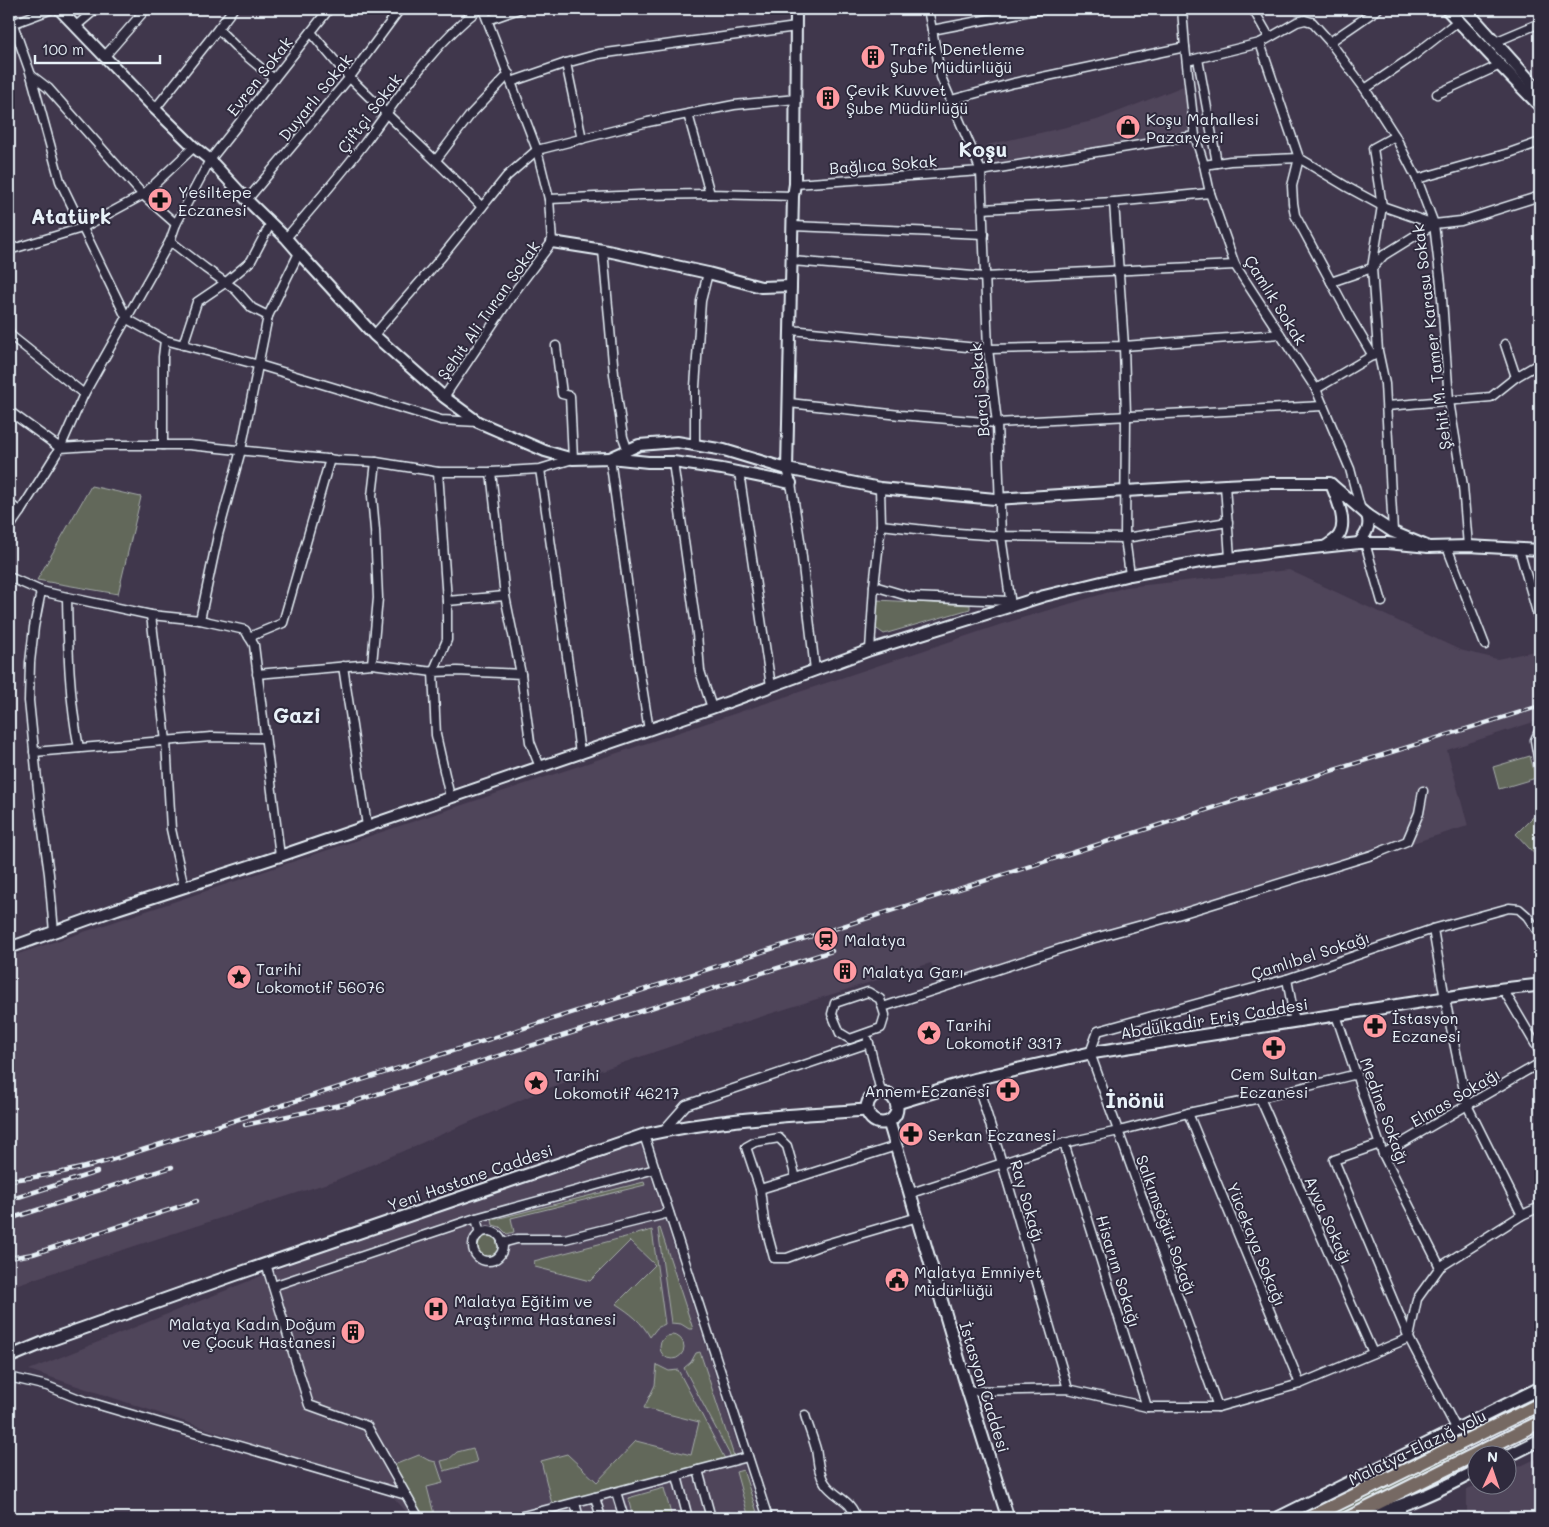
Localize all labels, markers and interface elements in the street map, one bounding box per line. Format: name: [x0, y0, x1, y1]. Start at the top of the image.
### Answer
scale bar: [35, 32, 160, 64]
street label: Evren Sokak: [221, 32, 297, 120]
place label: Trafik Denetleme Şube Müdürlüğü: [890, 38, 1025, 77]
text: 100 m: [42, 39, 84, 59]
building icon: Trafik Denetleme Şube Müdürlüğü: [860, 44, 886, 70]
street label: Duyarlı Sokak: [274, 49, 356, 145]
street label: Çiftçi Sokak: [332, 69, 406, 157]
place label: Çevik Kuvvet Şube Müdürlüğü: [846, 79, 968, 118]
building icon: Çevik Kuvvet Şube Müdürlüğü: [815, 85, 841, 111]
place label: Koşu Mahallesi Pazaryeri: [1146, 108, 1259, 147]
shop icon: Koşu Mahallesi Pazaryeri: [1115, 114, 1141, 140]
district label: Koşu: [958, 135, 1008, 163]
street label: Bağlıca Sokak: [828, 150, 938, 178]
place label: Yesiltepe Eczanesi: [178, 181, 252, 220]
pharmacy icon: Yesiltepe Eczanesi: [147, 187, 173, 213]
district label: Atatürk: [31, 202, 111, 229]
street label: Şehit M. Tamer Karasu Sokak: [1407, 223, 1455, 451]
street label: Şehit Ali Turan Sokak: [432, 236, 544, 384]
street label: Çamlık Sokak: [1240, 251, 1312, 349]
street label: Baraj Sokak: [964, 342, 994, 438]
district label: Gazi: [273, 701, 321, 728]
station icon: Malatya: [813, 926, 839, 952]
street label: Çamlıbel Sokağı: [1248, 926, 1372, 984]
place label: Malatya: [844, 929, 906, 950]
place label: Tarihi Lokomotif 56076: [256, 958, 385, 997]
building icon: Malatya Garı: [832, 958, 858, 984]
place label: Malatya Garı: [862, 961, 964, 982]
place icon: Tarihi Lokomotif 56076: [226, 964, 252, 990]
street label: Abdülkadir Eriş Caddesi: [1118, 993, 1310, 1043]
place label: İstasyon Eczanesi: [1392, 1007, 1461, 1046]
pharmacy icon: İstasyon Eczanesi: [1362, 1013, 1388, 1039]
place label: Tarihi Lokomotif 3317: [946, 1014, 1062, 1053]
place icon: Tarihi Lokomotif 3317: [916, 1020, 942, 1046]
pharmacy icon: Cem Sultan Eczanesi: [1261, 1035, 1287, 1061]
street label: Medine Sokağı: [1356, 1054, 1414, 1168]
place label: Cem Sultan Eczanesi: [1231, 1063, 1317, 1102]
street label: Elmas Sokağı: [1406, 1063, 1504, 1131]
place label: Tarihi Lokomotif 46217: [554, 1064, 680, 1103]
place icon: Tarihi Lokomotif 46217: [523, 1070, 549, 1096]
pharmacy icon: Annem Eczanesi: [995, 1077, 1021, 1103]
place label: Annem Eczanesi: [865, 1080, 990, 1101]
district label: İnönü: [1105, 1086, 1165, 1113]
pharmacy icon: Serkan Eczanesi: [898, 1121, 924, 1147]
place label: Serkan Eczanesi: [928, 1124, 1056, 1145]
street label: Yeni Hastane Caddesi: [385, 1139, 555, 1215]
street label: Salkımsöğüt Sokağı: [1132, 1152, 1202, 1298]
street label: Ray Sokağı: [1006, 1157, 1050, 1245]
street label: Ayva Sokağı: [1300, 1173, 1358, 1267]
street label: Yücekaya Sokağı: [1223, 1179, 1291, 1309]
street label: Hisarım Sokağı: [1092, 1212, 1146, 1330]
place label: Malatya Emniyet Müdürlüğü: [914, 1261, 1042, 1300]
public building icon: Malatya Emniyet Müdürlüğü: [884, 1267, 910, 1293]
place label: Malatya Eğitim ve Araştırma Hastanesi: [454, 1290, 616, 1329]
hospital icon: Malatya Eğitim ve Araştırma Hastanesi: [423, 1296, 449, 1322]
place label: Malatya Kadın Doğum ve Çocuk Hastanesi: [169, 1313, 336, 1352]
building icon: Malatya Kadın Doğum ve Çocuk Hastanesi: [340, 1319, 366, 1345]
street label: İstasyon Caddesi: [955, 1319, 1015, 1455]
street label: Malatya-Elazığ yolu: [1345, 1404, 1489, 1490]
north arrow: [1466, 1444, 1516, 1494]
text: N: [1487, 1447, 1499, 1466]

